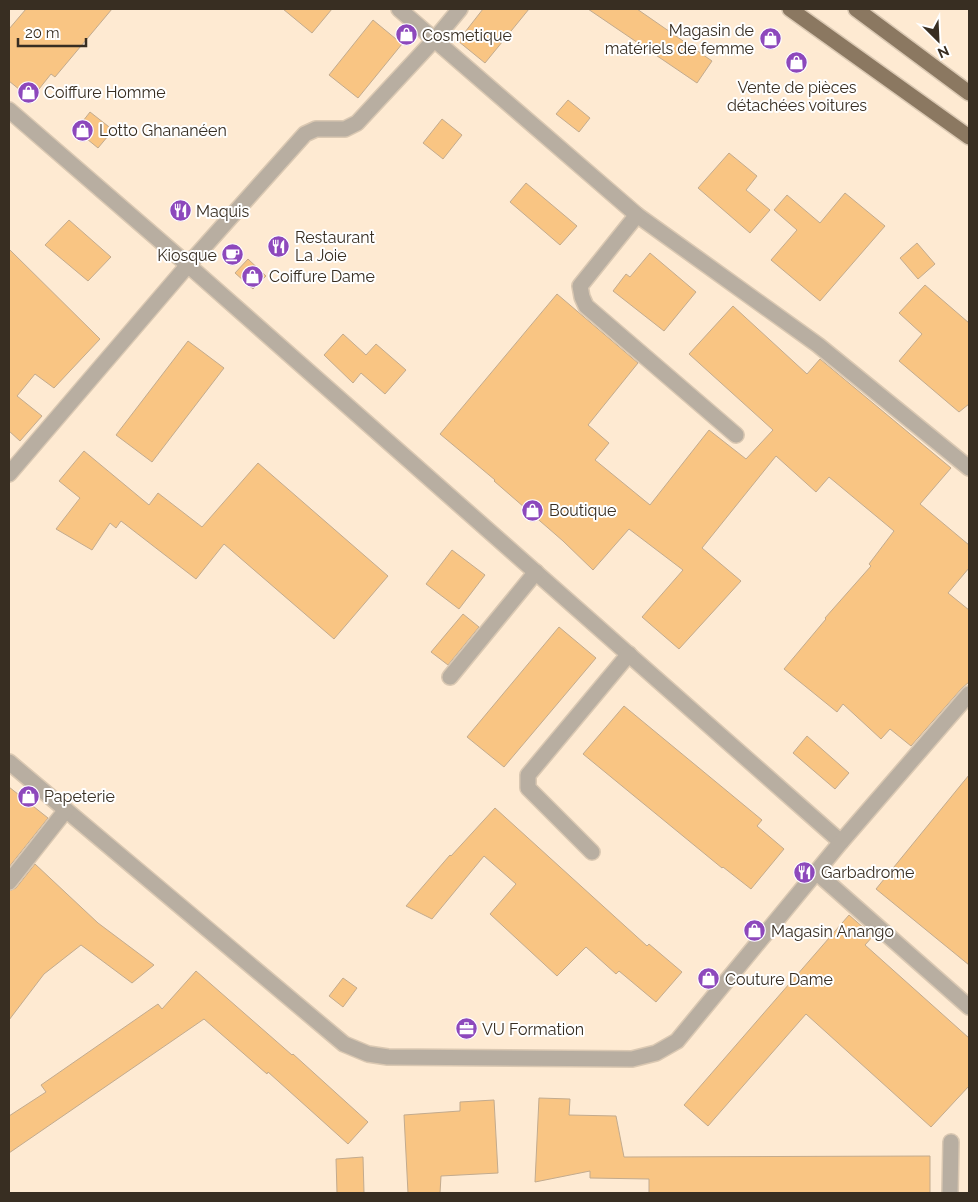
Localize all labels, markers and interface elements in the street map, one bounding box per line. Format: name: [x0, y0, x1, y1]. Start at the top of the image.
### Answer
scale bar: [18, 15, 85, 47]
north arrow: [913, 15, 963, 65]
place label: Magasin de matériels de femme: [605, 21, 754, 58]
shop icon: Cosmetique: [394, 23, 418, 47]
text: 20 m: [25, 24, 60, 42]
place label: Cosmetique: [422, 26, 512, 45]
shop icon: Magasin de matériels de femme: [758, 27, 782, 51]
text: N: [935, 42, 951, 61]
shop icon: Vente de pièces détachées voitures: [785, 51, 809, 75]
place label: Vente de pièces détachées voitures: [727, 78, 867, 115]
shop icon: Coiffure Homme: [16, 80, 40, 104]
place label: Coiffure Homme: [44, 83, 166, 102]
shop icon: Lotto Ghananéen: [71, 118, 95, 142]
place label: Lotto Ghananéen: [99, 121, 227, 140]
restaurant icon: Maquis: [168, 199, 192, 223]
place label: Maquis: [196, 202, 250, 221]
place label: Restaurant La Joie: [295, 228, 375, 265]
restaurant icon: Restaurant La Joie: [267, 234, 291, 258]
cafe icon: Kiosque: [221, 243, 245, 267]
place label: Kiosque: [157, 246, 217, 265]
shop icon: Coiffure Dame: [241, 264, 265, 288]
place label: Coiffure Dame: [269, 267, 375, 286]
shop icon: Boutique: [521, 498, 545, 522]
place label: Boutique: [549, 501, 616, 520]
shop icon: Papeterie: [16, 784, 40, 808]
place label: Papeterie: [44, 787, 115, 806]
restaurant icon: Garbadrome: [793, 860, 817, 884]
place label: Garbadrome: [821, 863, 914, 882]
shop icon: Magasin Anango: [743, 919, 767, 943]
place label: Magasin Anango: [771, 922, 894, 941]
shop icon: Couture Dame: [697, 967, 721, 991]
place label: Couture Dame: [725, 970, 833, 989]
office icon: VU Formation: [454, 1017, 478, 1041]
place label: VU Formation: [482, 1020, 584, 1039]

